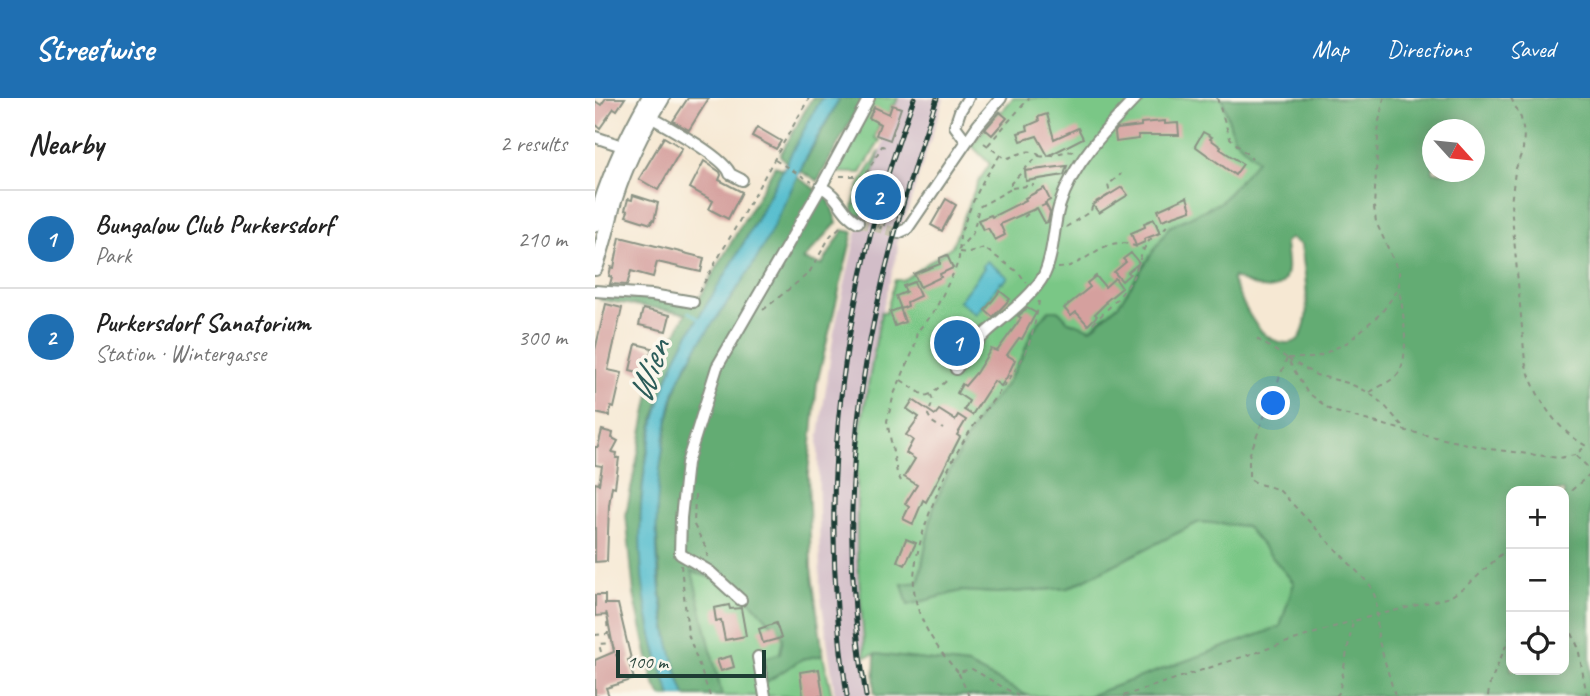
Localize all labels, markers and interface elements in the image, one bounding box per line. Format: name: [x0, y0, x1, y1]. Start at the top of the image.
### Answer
text: Streetwise: [35, 28, 154, 70]
text: Map: [1312, 34, 1349, 64]
text: Directions: [1387, 34, 1470, 64]
text: Saved: [1508, 34, 1555, 64]
north arrow: [1422, 119, 1485, 182]
text: Nearby: [28, 125, 104, 163]
text: 2 results: [500, 129, 567, 158]
pin: 2: [855, 171, 901, 223]
text: Bungalow Club Purkersdorf: [95, 208, 333, 241]
text: 1: [46, 225, 56, 254]
text: 210 m: [518, 225, 567, 254]
text: Park: [95, 241, 131, 270]
text: Purkersdorf Sanatorium: [95, 306, 311, 339]
pin: 1: [934, 317, 980, 369]
text: 2: [46, 323, 56, 352]
text: 300 m: [518, 323, 567, 352]
water label: Wien: [615, 331, 681, 409]
text: Station · Wintergasse: [95, 339, 266, 368]
your location: [1256, 386, 1290, 420]
map controls: [1506, 486, 1569, 675]
button: +: [1506, 486, 1569, 549]
button: −: [1506, 549, 1569, 612]
button: locate: [1506, 612, 1569, 675]
scale bar: [616, 647, 767, 679]
text: 100 m: [627, 650, 668, 674]

